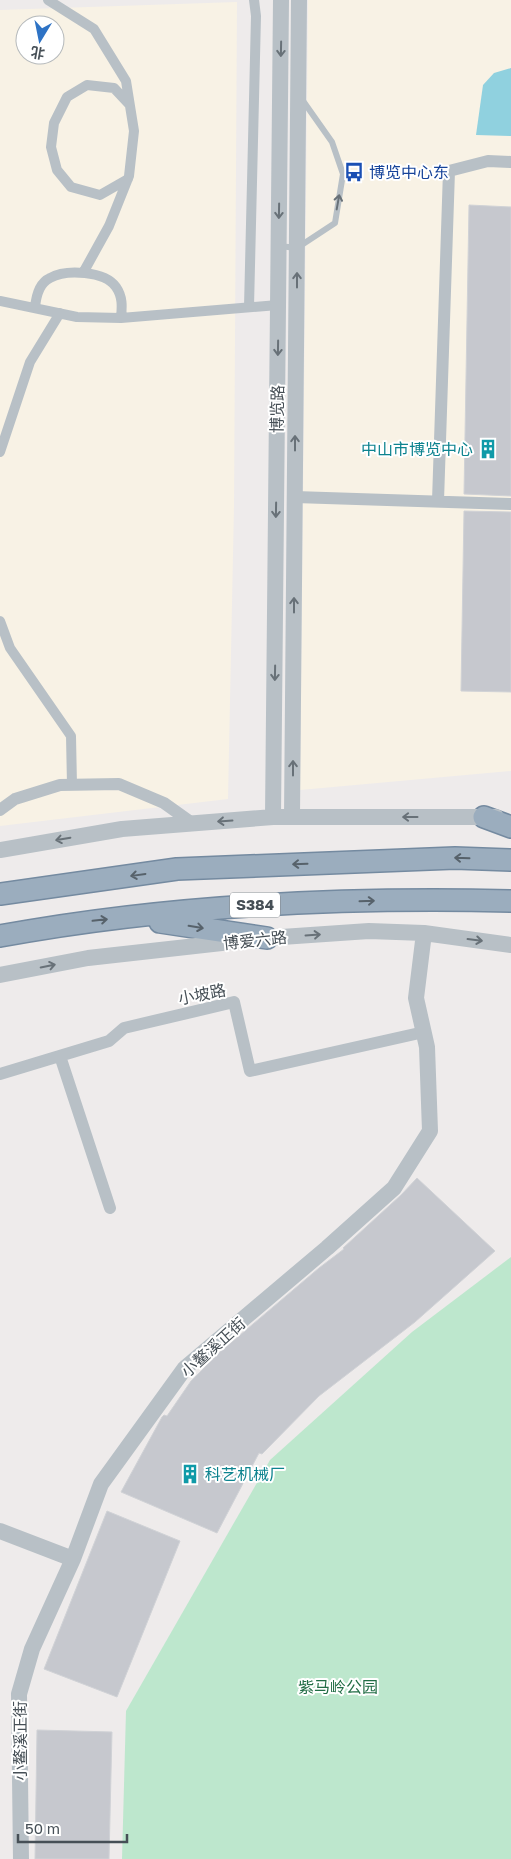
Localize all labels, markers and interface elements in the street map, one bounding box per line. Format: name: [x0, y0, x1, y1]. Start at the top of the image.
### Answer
north arrow: [15, 15, 65, 65]
one-way arrow: [276, 40, 286, 56]
text: 北: [29, 44, 46, 63]
bus stop icon: 博览中心东: [343, 161, 365, 183]
place label: 博览中心东: [369, 162, 449, 182]
one-way arrow: [334, 194, 344, 210]
one-way arrow: [274, 202, 284, 219]
one-way arrow: [292, 273, 301, 289]
one-way arrow: [273, 339, 283, 355]
street label: 博览路: [267, 385, 287, 433]
one-way arrow: [290, 435, 300, 452]
building icon: 中山市博览中心: [477, 438, 499, 460]
place label: 中山市博览中心: [361, 439, 473, 459]
one-way arrow: [271, 502, 281, 518]
one-way arrow: [289, 598, 299, 614]
one-way arrow: [270, 664, 280, 680]
one-way arrow: [288, 760, 297, 776]
one-way arrow: [402, 812, 418, 822]
one-way arrow: [217, 816, 233, 825]
one-way arrow: [56, 835, 72, 845]
one-way arrow: [455, 854, 471, 863]
one-way arrow: [292, 860, 308, 869]
one-way arrow: [130, 870, 146, 880]
road number: S384: [230, 892, 280, 918]
one-way arrow: [358, 897, 374, 906]
one-way arrow: [92, 915, 108, 925]
one-way arrow: [187, 922, 203, 932]
street label: 博爱六路: [222, 927, 288, 953]
one-way arrow: [305, 930, 321, 939]
one-way arrow: [467, 935, 483, 945]
one-way arrow: [40, 960, 56, 970]
street label: 小坡路: [177, 980, 227, 1008]
street label: 小鳌溪正街: [177, 1313, 249, 1381]
building icon: 科艺机械厂: [179, 1463, 201, 1485]
place label: 科艺机械厂: [205, 1464, 285, 1484]
park label: 紫马岭公园: [298, 1677, 378, 1697]
street label: 小鳌溪正街: [10, 1701, 30, 1781]
scale bar: [18, 1812, 126, 1844]
text: 50 m: [25, 1819, 60, 1837]

